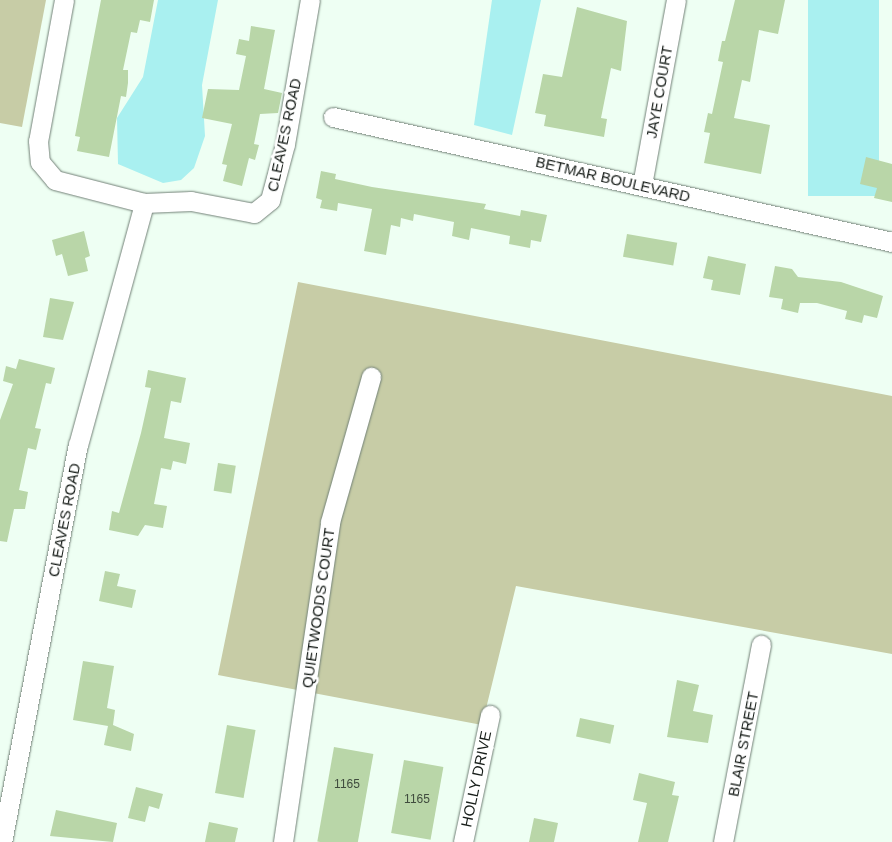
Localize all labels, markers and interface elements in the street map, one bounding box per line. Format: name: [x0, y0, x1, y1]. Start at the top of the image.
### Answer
street label: JAYE COURT: [642, 44, 676, 140]
street label: CLEAVES ROAD: [263, 77, 305, 193]
street label: BETMAR BOULEVARD: [534, 152, 692, 206]
street label: CLEAVES ROAD: [44, 462, 84, 578]
street label: QUIETWOODS COURT: [298, 527, 338, 689]
street label: BLAIR STREET: [724, 690, 762, 798]
street label: HOLLY DRIVE: [457, 729, 495, 829]
house number: 1165: [334, 778, 360, 792]
house number: 1165: [404, 793, 430, 807]

